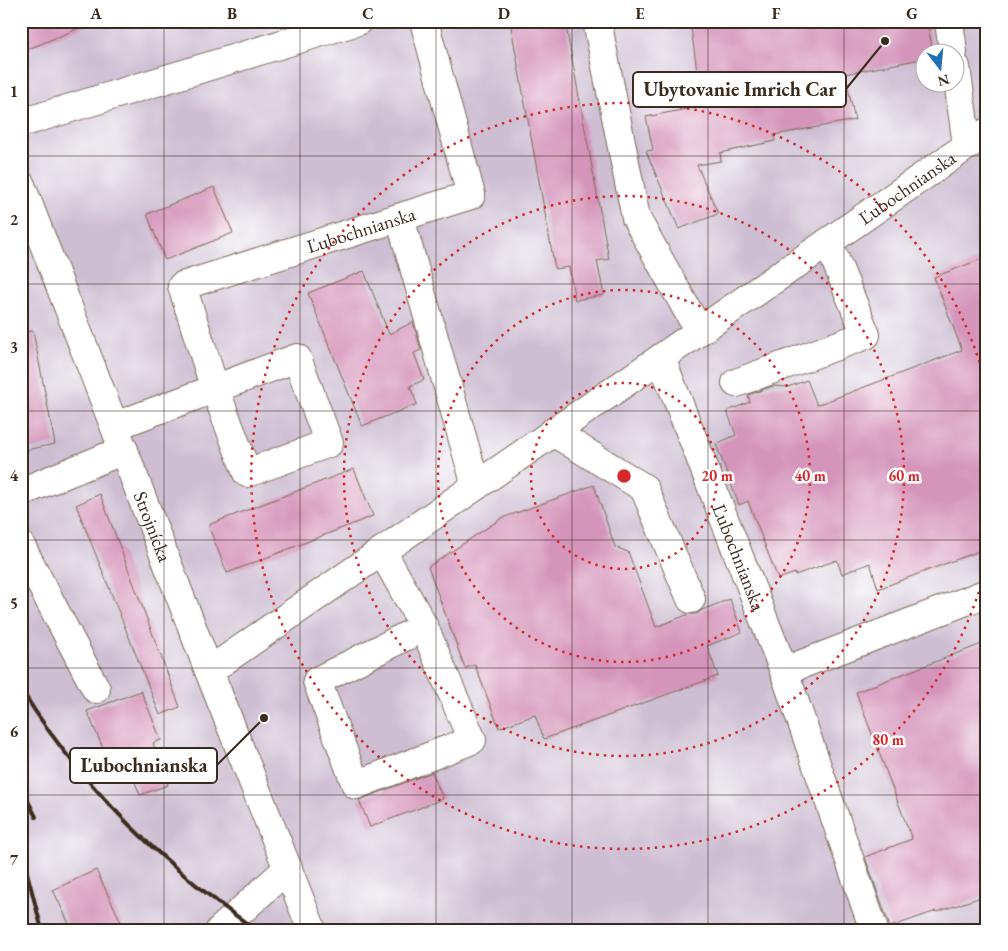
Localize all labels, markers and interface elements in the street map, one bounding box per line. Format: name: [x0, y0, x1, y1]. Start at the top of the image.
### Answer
text: A: [89, 3, 102, 24]
text: B: [227, 3, 237, 24]
text: C: [362, 3, 374, 24]
text: D: [498, 3, 510, 24]
text: E: [635, 3, 645, 24]
text: F: [772, 3, 781, 24]
text: G: [906, 3, 918, 24]
north arrow: [916, 42, 966, 92]
text: N: [935, 70, 952, 91]
callout: Ubytovanie Imrich Car: [633, 72, 846, 107]
text: Ubytovanie Imrich Car: [643, 76, 837, 102]
text: 1: [10, 81, 18, 102]
street label: Ľubochnianska: [853, 145, 961, 230]
street label: Ľubochnianska: [303, 201, 419, 259]
text: 2: [10, 209, 19, 230]
text: 3: [10, 337, 18, 358]
text: 4: [10, 465, 19, 486]
text: 20 m: [701, 466, 733, 485]
text: 40 m: [794, 466, 826, 485]
text: 60 m: [888, 466, 920, 485]
centre of rings: [615, 467, 633, 485]
street label: Strojnícka: [128, 487, 178, 566]
street label: Ľubochnianska: [707, 500, 772, 615]
text: 5: [10, 593, 18, 614]
text: 6: [10, 721, 19, 742]
text: 80 m: [872, 730, 904, 749]
callout: Ľubochnianska: [70, 748, 217, 783]
text: Ľubochnianska: [80, 752, 208, 778]
text: 7: [10, 849, 19, 870]

